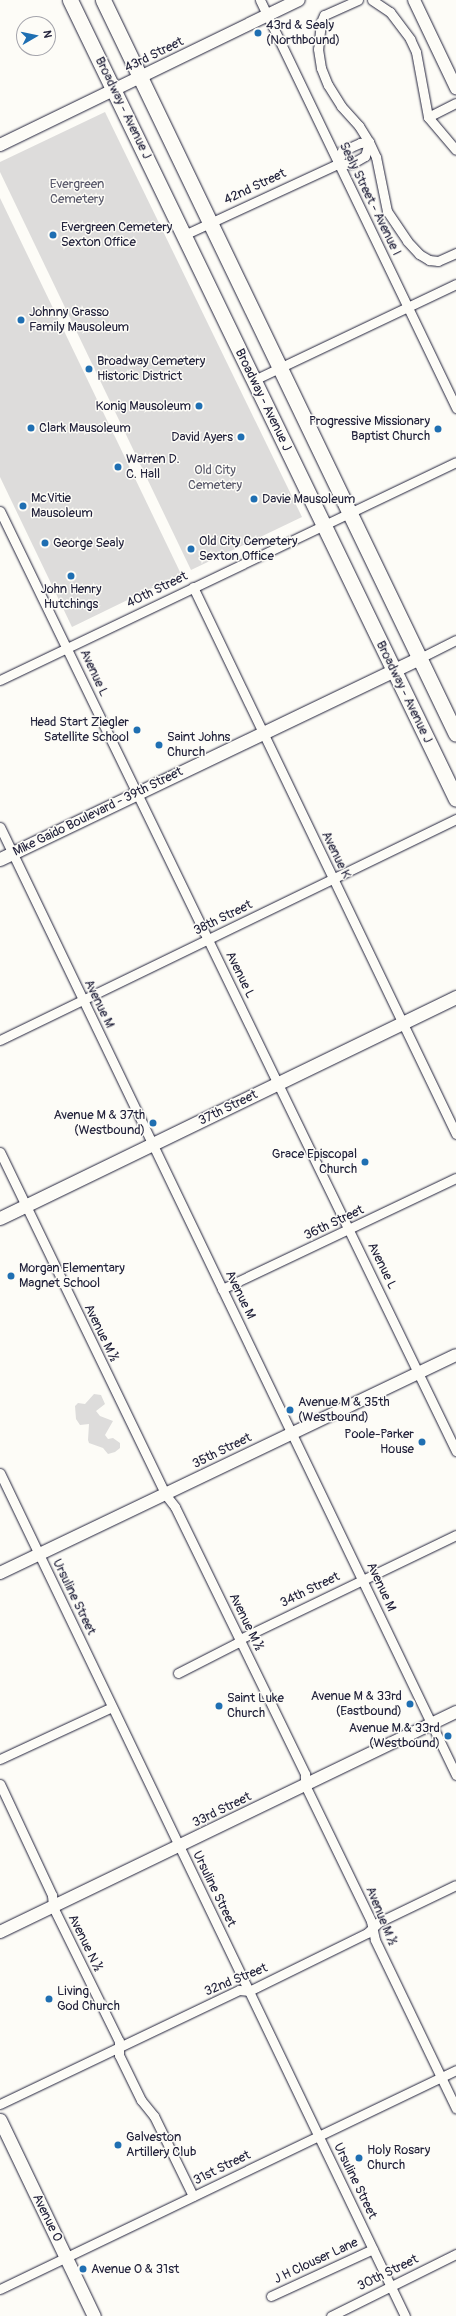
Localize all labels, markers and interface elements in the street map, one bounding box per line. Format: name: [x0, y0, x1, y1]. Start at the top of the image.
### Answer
north arrow: [16, 16, 56, 56]
place label: 43rd & Sealy (Northbound): [266, 18, 340, 49]
marker: 43rd & Sealy (Northbound): [253, 28, 263, 38]
text: N: [40, 30, 54, 39]
street label: 43rd Street: [122, 34, 186, 76]
street label: Broadway - Avenue J: [92, 54, 154, 162]
street label: Sealy Street - Avenue I: [336, 140, 404, 258]
street label: 42nd Street: [222, 166, 288, 208]
park label: Evergreen Cemetery: [50, 177, 104, 208]
place label: Evergreen Cemetery Sexton Office: [61, 220, 172, 251]
marker: Evergreen Cemetery Sexton Office: [48, 230, 58, 240]
place label: Johnny Grasso Family Mausoleum: [29, 305, 129, 336]
marker: Johnny Grasso Family Mausoleum: [16, 315, 26, 325]
street label: Broadway - Avenue J: [232, 346, 294, 454]
place label: Broadway Cemetery Historic District: [97, 354, 205, 385]
marker: Broadway Cemetery Historic District: [84, 364, 94, 374]
place label: Konig Mausoleum: [96, 398, 191, 414]
marker: Konig Mausoleum: [194, 401, 204, 411]
place label: Progressive Missionary Baptist Church: [309, 414, 430, 445]
place label: Clark Mausoleum: [39, 420, 131, 436]
marker: Clark Mausoleum: [26, 423, 36, 433]
marker: Progressive Missionary Baptist Church: [433, 424, 443, 434]
place label: David Ayers: [171, 429, 233, 445]
marker: David Ayers: [236, 432, 246, 442]
place label: Warren D. C. Hall: [126, 452, 179, 483]
marker: Warren D. C. Hall: [113, 462, 123, 472]
park label: Old City Cemetery: [188, 463, 242, 494]
place label: McVitie Mausoleum: [31, 491, 93, 522]
place label: Davie Mausoleum: [262, 491, 355, 507]
marker: Davie Mausoleum: [249, 494, 259, 504]
marker: McVitie Mausoleum: [18, 501, 28, 511]
place label: Old City Cemetery Sexton Office: [199, 534, 298, 565]
place label: George Sealy: [53, 535, 124, 551]
marker: George Sealy: [40, 538, 50, 548]
marker: Old City Cemetery Sexton Office: [186, 544, 196, 554]
street label: 40th Street: [124, 569, 190, 611]
marker: John Henry Hutchings: [66, 571, 76, 581]
place label: John Henry Hutchings: [41, 582, 101, 613]
street label: Broadway - Avenue J: [373, 638, 435, 746]
street label: Avenue L: [76, 647, 112, 699]
place label: Head Start Ziegler Satellite School: [30, 715, 129, 746]
marker: Head Start Ziegler Satellite School: [132, 725, 142, 735]
place label: Saint Johns Church: [167, 730, 230, 761]
marker: Saint Johns Church: [154, 740, 164, 750]
street label: Mike Gaido Boulevard - 39th Street: [11, 764, 185, 860]
street label: Avenue K: [318, 829, 354, 881]
street label: 38th Street: [191, 897, 255, 939]
street label: Avenue L: [222, 949, 258, 1001]
street label: Avenue M: [81, 977, 117, 1031]
street label: 37th Street: [196, 1087, 260, 1129]
place label: Avenue M & 37th (Westbound): [54, 1108, 145, 1139]
marker: Avenue M & 37th (Westbound): [148, 1118, 158, 1128]
place label: Grace Episcopal Church: [272, 1147, 357, 1178]
marker: Grace Episcopal Church: [360, 1157, 370, 1167]
street label: 36th Street: [302, 1202, 366, 1244]
street label: Avenue L: [364, 1240, 400, 1292]
place label: Morgan Elementary Magnet School: [19, 1261, 125, 1292]
street label: Avenue M: [222, 1268, 258, 1322]
marker: Morgan Elementary Magnet School: [6, 1271, 16, 1281]
street label: Avenue M ½: [80, 1302, 122, 1364]
place label: Avenue M & 35th (Westbound): [298, 1395, 390, 1426]
marker: Avenue M & 35th (Westbound): [285, 1405, 295, 1415]
place label: Poole-Parker House: [344, 1427, 414, 1458]
street label: 35th Street: [190, 1430, 254, 1472]
marker: Poole-Parker House: [417, 1437, 427, 1447]
street label: Ursuline Street: [49, 1557, 99, 1637]
street label: Avenue M: [363, 1560, 399, 1614]
street label: 34th Street: [278, 1569, 342, 1611]
street label: Avenue M ½: [225, 1591, 267, 1653]
place label: Avenue M & 33rd (Eastbound): [311, 1689, 402, 1720]
place label: Saint Luke Church: [227, 1691, 284, 1722]
marker: Avenue M & 33rd (Eastbound): [405, 1699, 415, 1709]
marker: Saint Luke Church: [214, 1701, 224, 1711]
place label: Avenue M & 33rd (Westbound): [349, 1721, 440, 1752]
marker: Avenue M & 33rd (Westbound): [443, 1731, 453, 1741]
street label: 33rd Street: [190, 1789, 254, 1831]
street label: Ursuline Street: [189, 1849, 239, 1929]
street label: Avenue M ½: [362, 1884, 400, 1948]
street label: Avenue N ½: [65, 1912, 105, 1974]
street label: 32nd Street: [202, 1960, 270, 2000]
place label: Living God Church: [57, 1984, 120, 2015]
marker: Living God Church: [44, 1994, 54, 2004]
place label: Galveston Artillery Club: [126, 2130, 196, 2161]
marker: Galveston Artillery Club: [113, 2140, 123, 2150]
street label: Ursuline Street: [330, 2141, 380, 2221]
place label: Holy Rosary Church: [367, 2143, 430, 2174]
street label: 31st Street: [191, 2148, 253, 2188]
marker: Holy Rosary Church: [354, 2153, 364, 2163]
street label: Avenue O: [29, 2192, 65, 2244]
street label: J H Clouser Lane: [271, 2235, 361, 2287]
street label: 30th Street: [355, 2252, 421, 2294]
place label: Avenue O & 31st: [91, 2261, 179, 2277]
marker: Avenue O & 31st: [78, 2264, 88, 2274]

